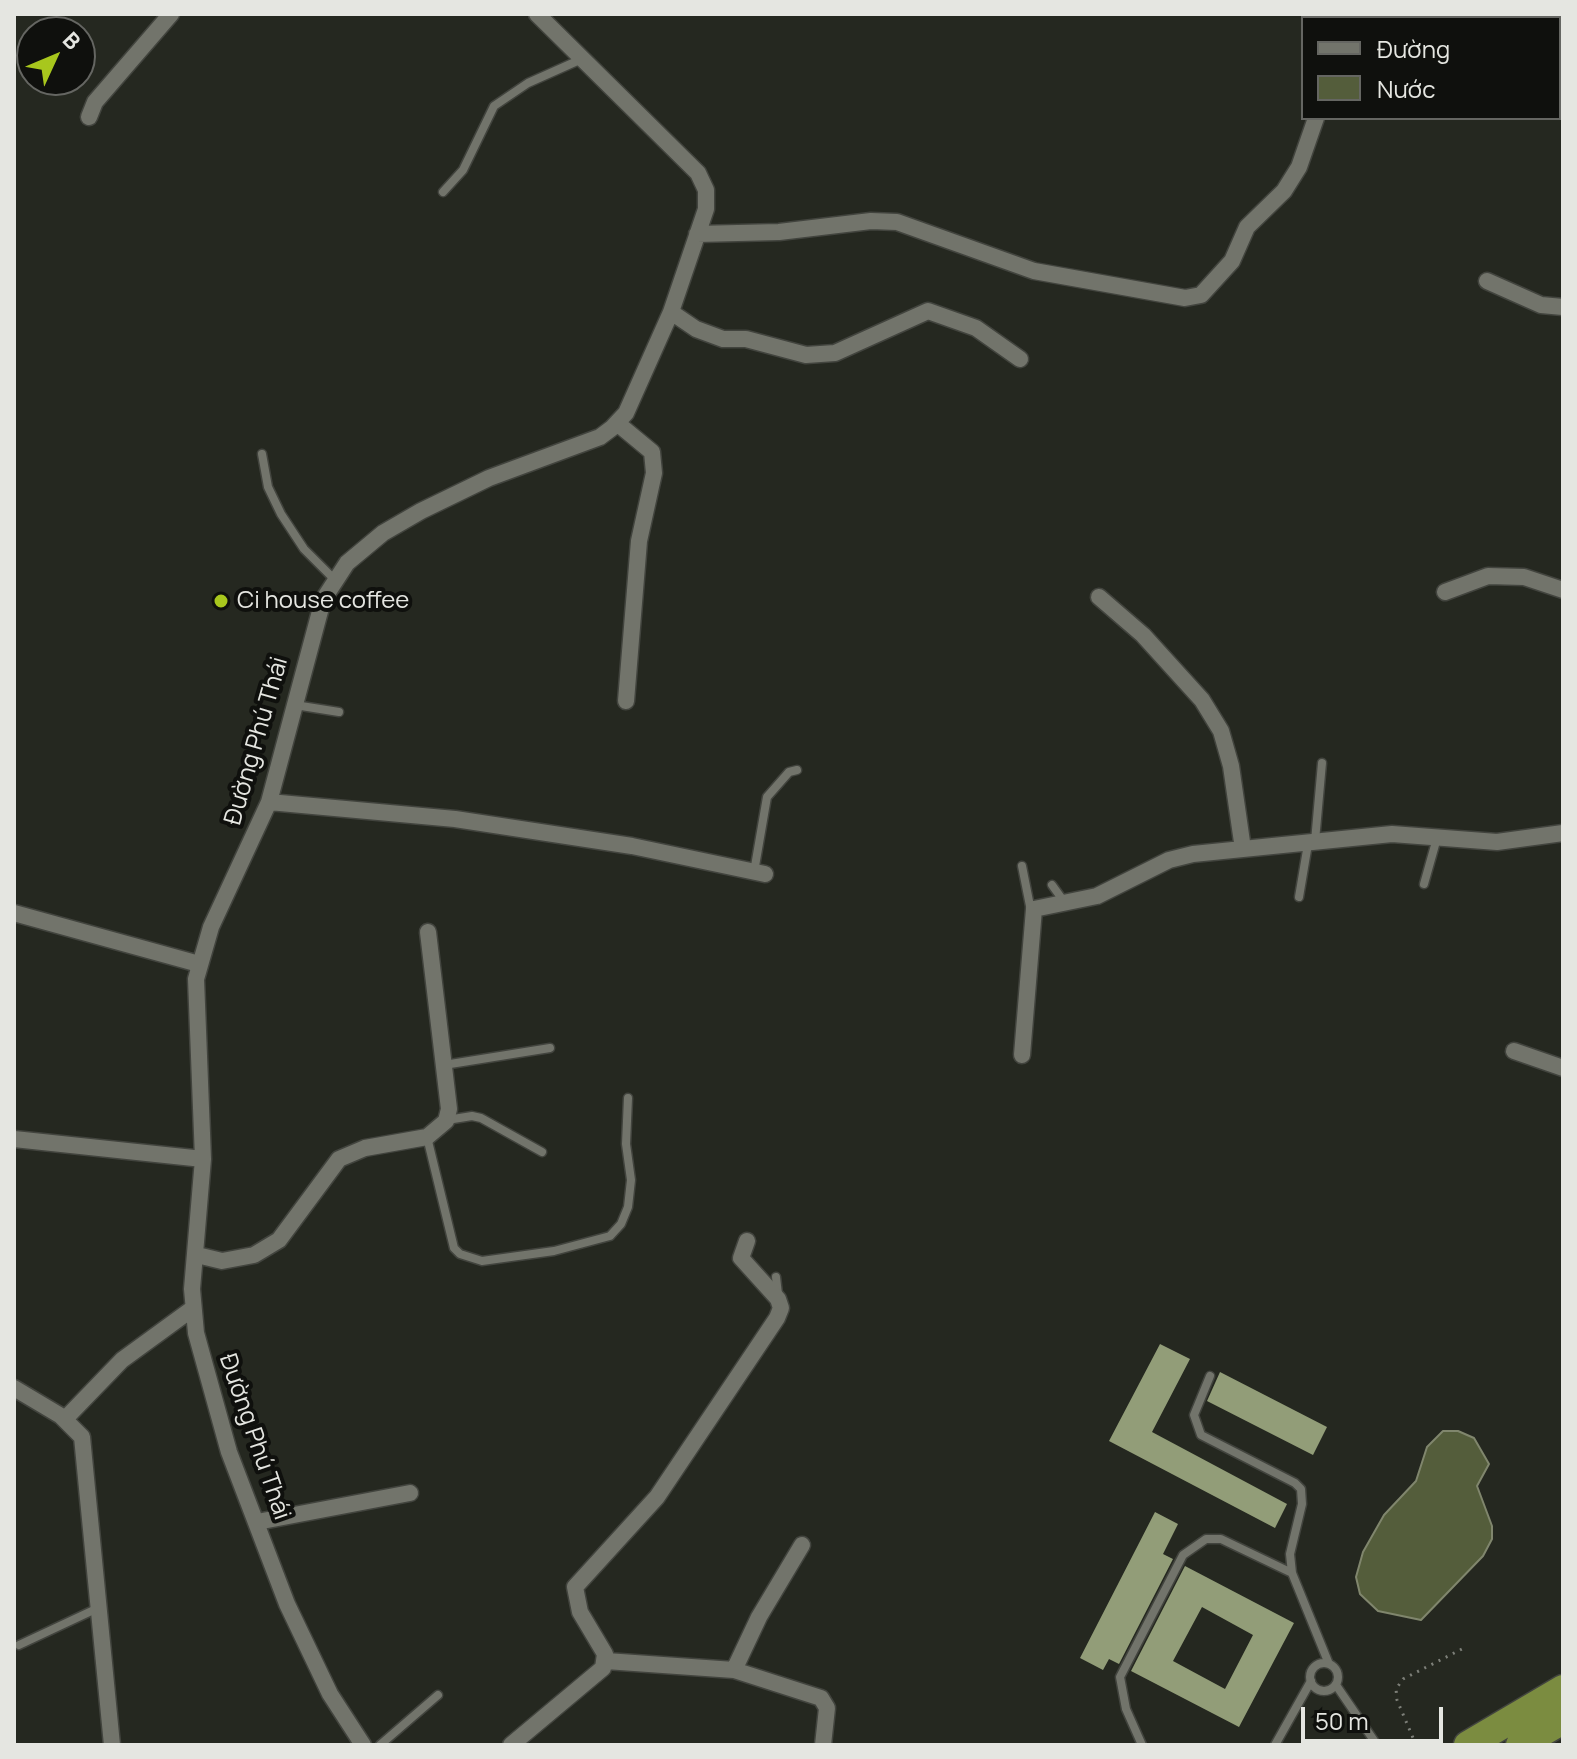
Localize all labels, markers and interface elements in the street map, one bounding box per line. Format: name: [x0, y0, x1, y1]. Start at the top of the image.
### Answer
north arrow: [16, 16, 96, 96]
legend: [1301, 16, 1561, 120]
text: B: [56, 25, 87, 56]
text: Đường: [1377, 32, 1450, 65]
text: Nước: [1377, 72, 1436, 105]
place label: Ci house coffee: [237, 587, 409, 615]
marker: Ci house coffee: [212, 592, 230, 610]
street label: Đường Phú Thái: [219, 654, 295, 828]
street label: Đường Phú Thái: [212, 1350, 296, 1524]
scale bar: [1305, 1691, 1447, 1741]
text: 50 m: [1315, 1704, 1369, 1737]

